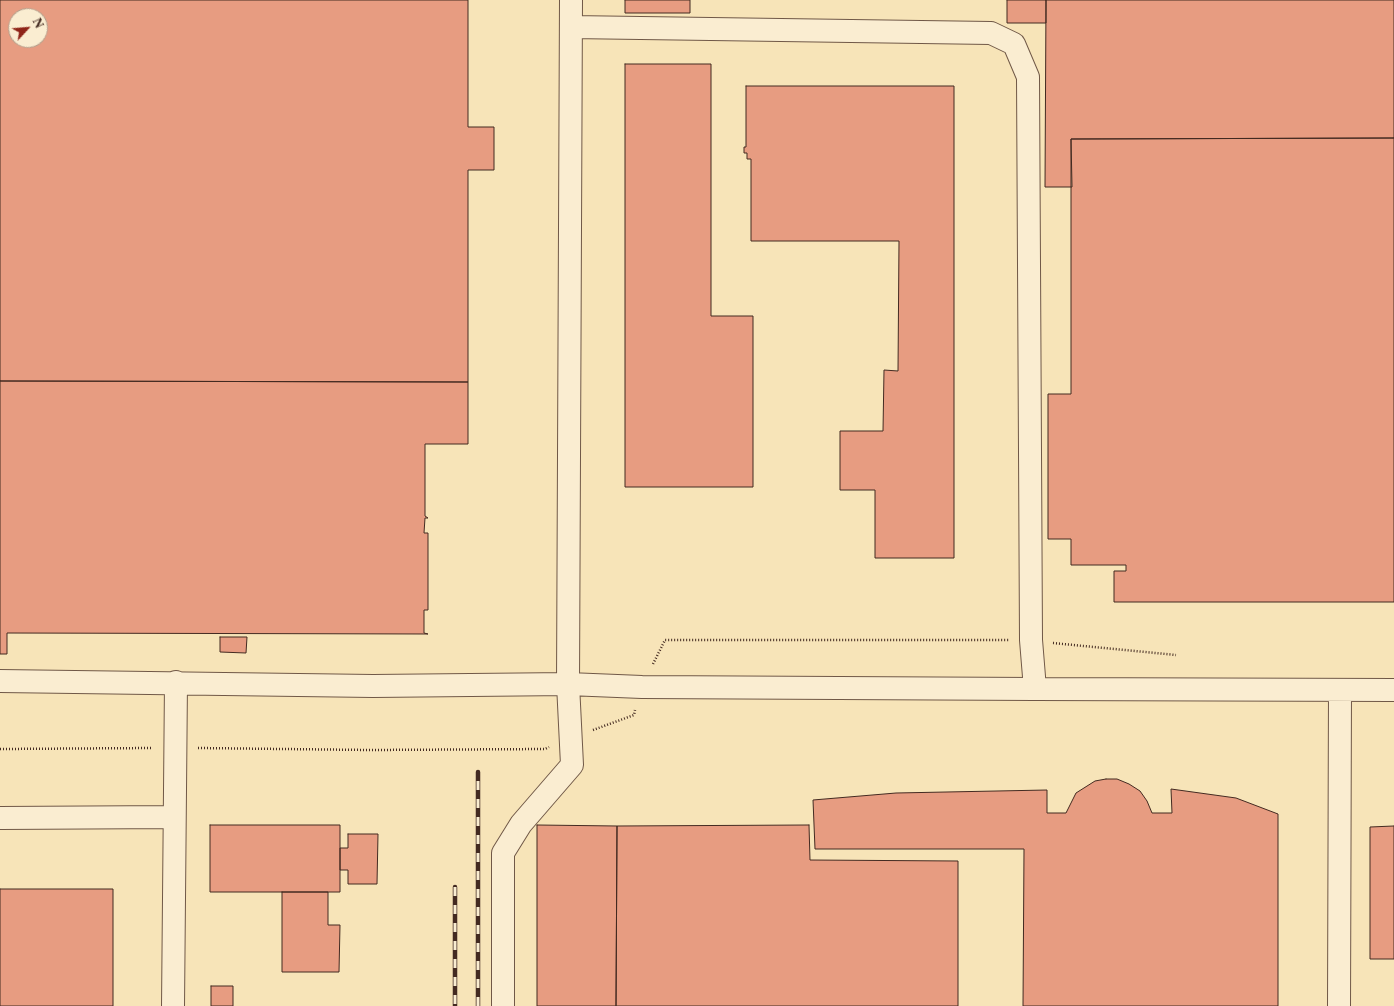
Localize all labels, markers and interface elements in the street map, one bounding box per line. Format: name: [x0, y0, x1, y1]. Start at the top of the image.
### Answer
north arrow: [8, 8, 48, 48]
text: N: [29, 16, 46, 31]

